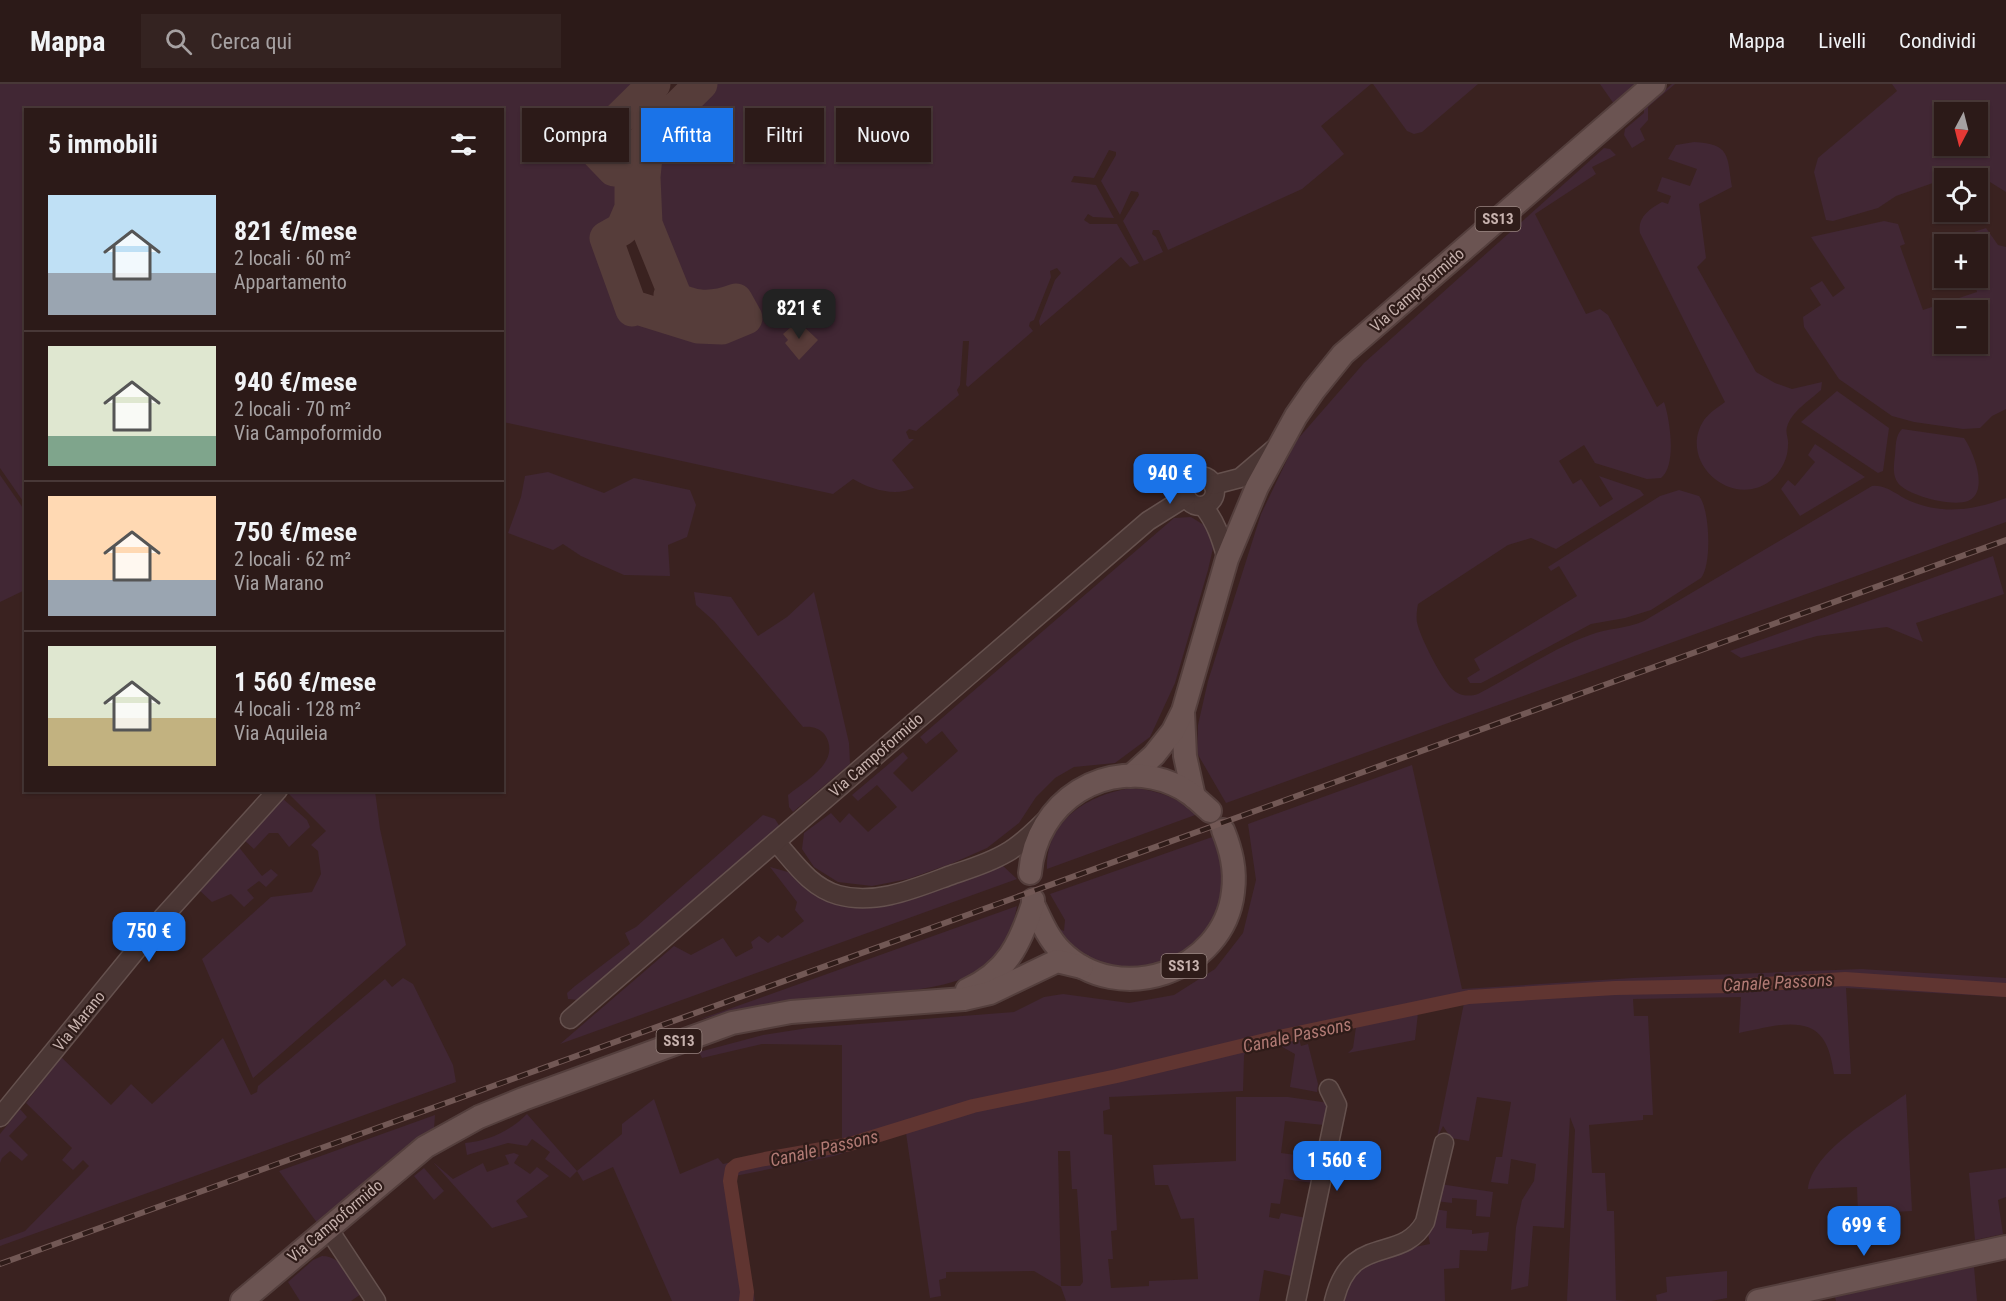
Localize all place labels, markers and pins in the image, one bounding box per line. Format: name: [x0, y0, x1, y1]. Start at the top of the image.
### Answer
pin: 821 €: [757, 289, 841, 340]
pin: 940 €: [1128, 454, 1212, 505]
pin: 750 €: [107, 912, 191, 963]
pin: 1 560 €: [1282, 1141, 1392, 1192]
pin: 699 €: [1822, 1206, 1906, 1257]

